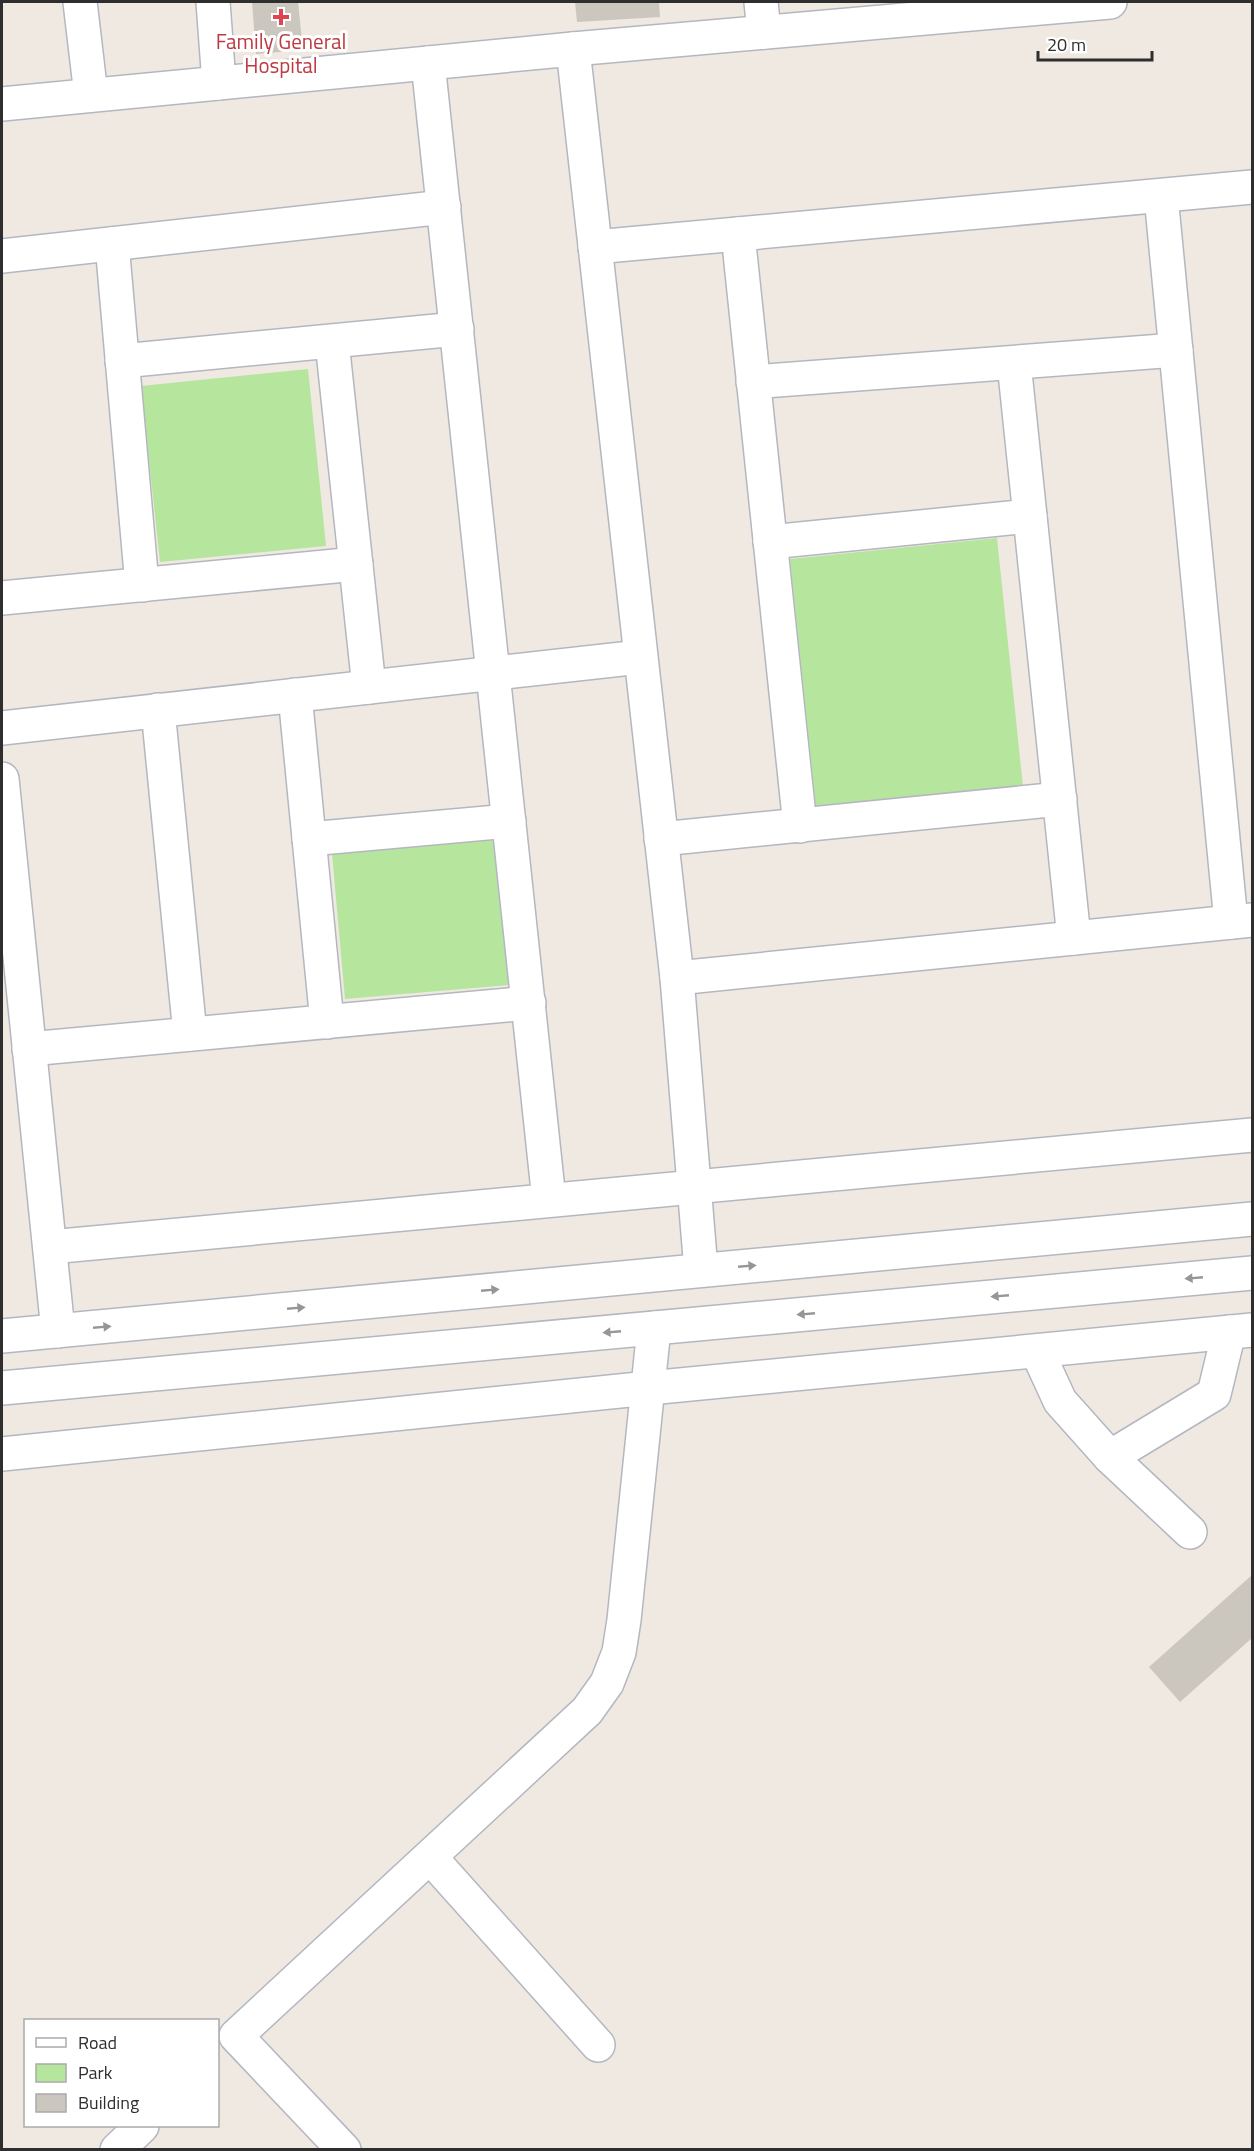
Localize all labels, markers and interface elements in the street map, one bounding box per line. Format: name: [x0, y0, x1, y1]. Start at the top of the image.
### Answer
marker: Family General Hospital: [272, 8, 290, 26]
scale bar: [1038, 24, 1152, 62]
place label: Family General Hospital: [216, 25, 346, 81]
text: 20 m: [1047, 31, 1086, 58]
one-way arrow: [737, 1261, 756, 1271]
one-way arrow: [1185, 1273, 1204, 1283]
one-way arrow: [480, 1285, 499, 1295]
one-way arrow: [991, 1291, 1010, 1301]
one-way arrow: [286, 1303, 305, 1313]
one-way arrow: [796, 1309, 815, 1319]
one-way arrow: [92, 1322, 111, 1331]
one-way arrow: [602, 1327, 621, 1337]
legend: [24, 2019, 219, 2127]
text: Road: [78, 2029, 117, 2056]
text: Park: [78, 2059, 113, 2086]
text: Building: [78, 2089, 139, 2116]

